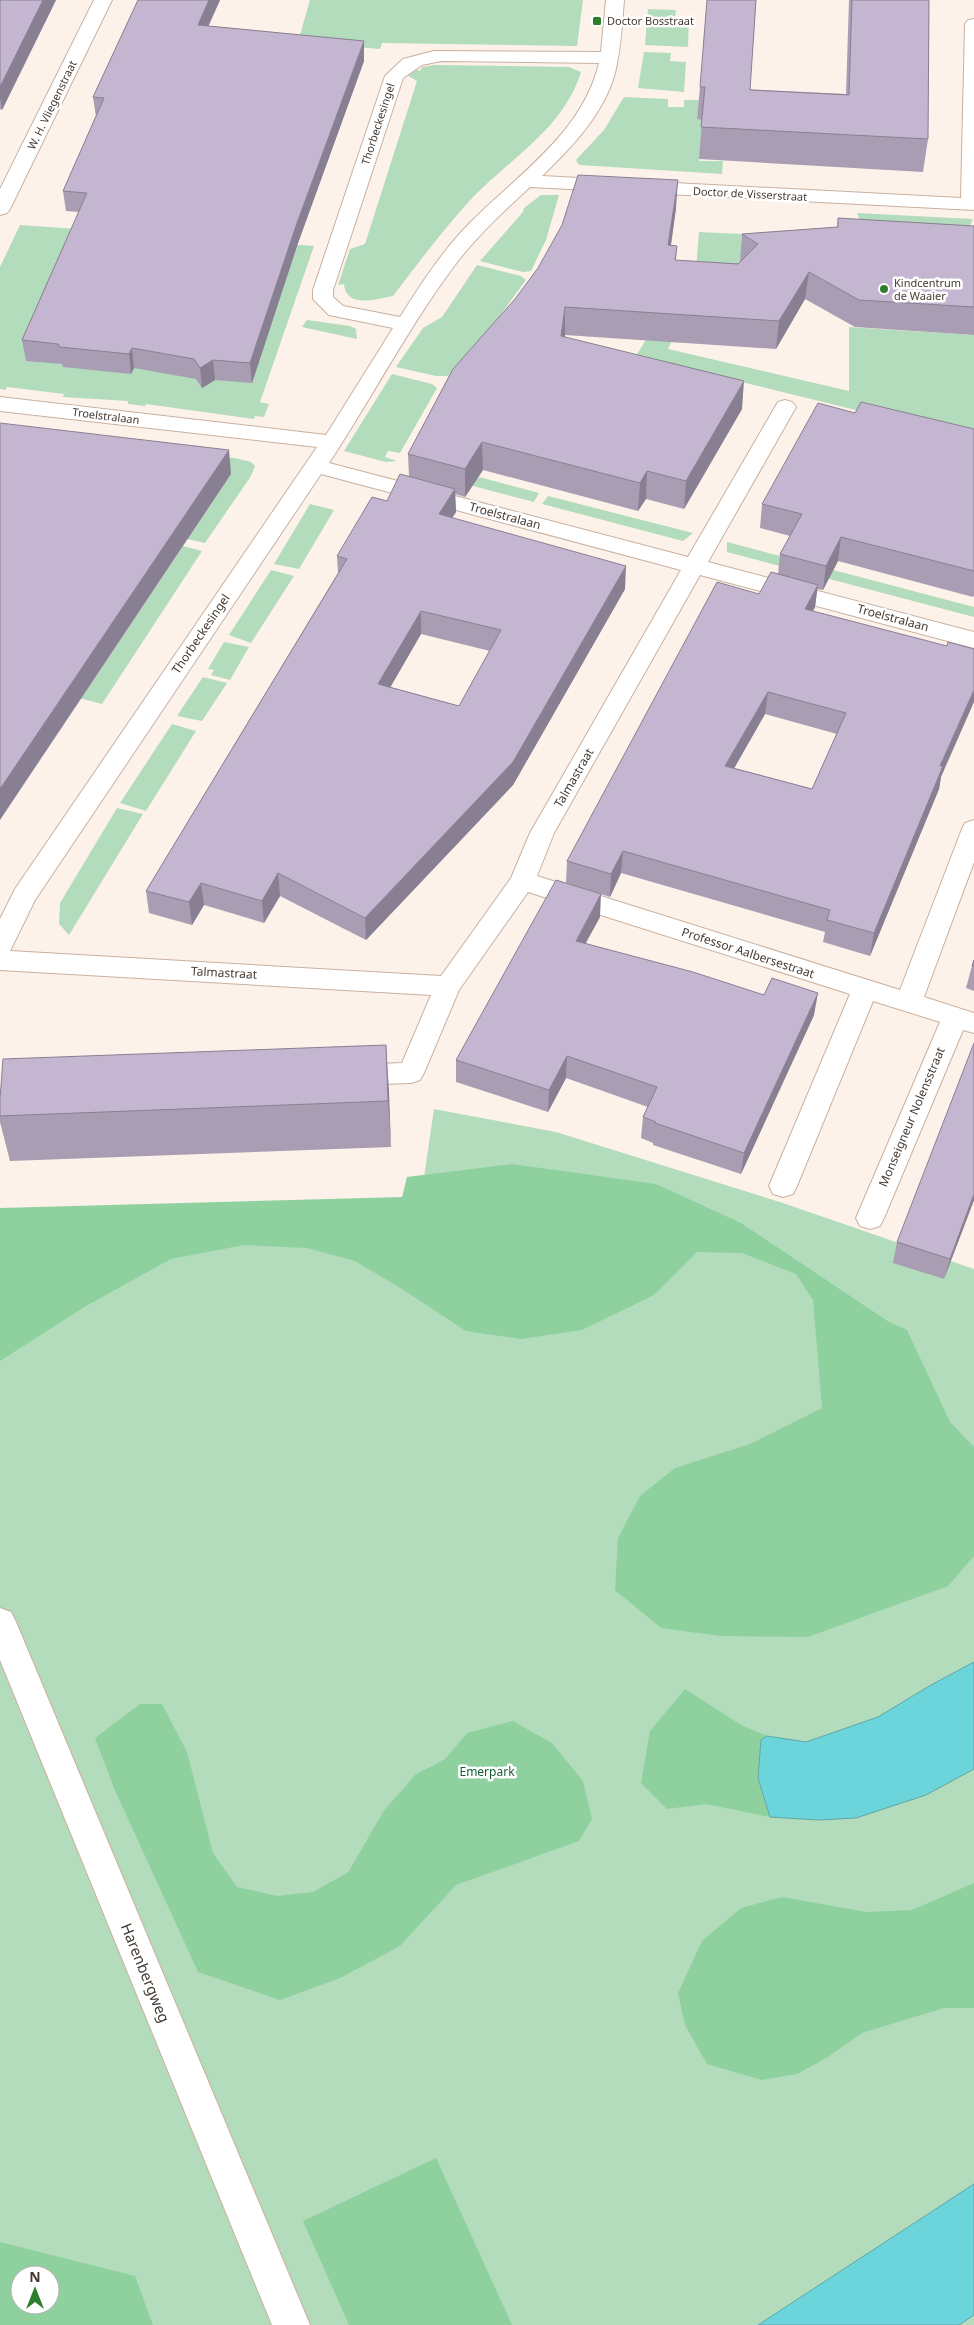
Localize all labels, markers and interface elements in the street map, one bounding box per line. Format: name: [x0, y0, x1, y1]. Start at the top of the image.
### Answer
place label: Doctor Bosstraat: [607, 13, 694, 28]
marker: Doctor Bosstraat: [591, 15, 603, 27]
street label: W. H. Vliegenstraat: [23, 58, 80, 152]
street label: Thorbeckesingel: [357, 81, 398, 167]
street label: Doctor de Visserstraat: [693, 183, 808, 204]
place label: Kindcentrum de Waaier: [894, 275, 961, 303]
marker: Kindcentrum de Waaier: [878, 283, 890, 295]
street label: Troelstralaan: [72, 404, 140, 427]
street label: Troelstralaan: [467, 498, 543, 533]
street label: Thorbeckesingel: [168, 590, 234, 677]
street label: Troelstralaan: [855, 600, 931, 635]
street label: Talmastraat: [550, 744, 598, 811]
street label: Professor Aalbersestraat: [680, 923, 817, 982]
street label: Talmastraat: [191, 962, 258, 983]
street label: Monseigneur Nolensstraat: [874, 1044, 949, 1189]
park label: Emerpark: [459, 1763, 515, 1780]
street label: Harenbergweg: [117, 1920, 175, 2025]
north arrow: [10, 2265, 60, 2315]
text: N: [29, 2267, 41, 2286]

